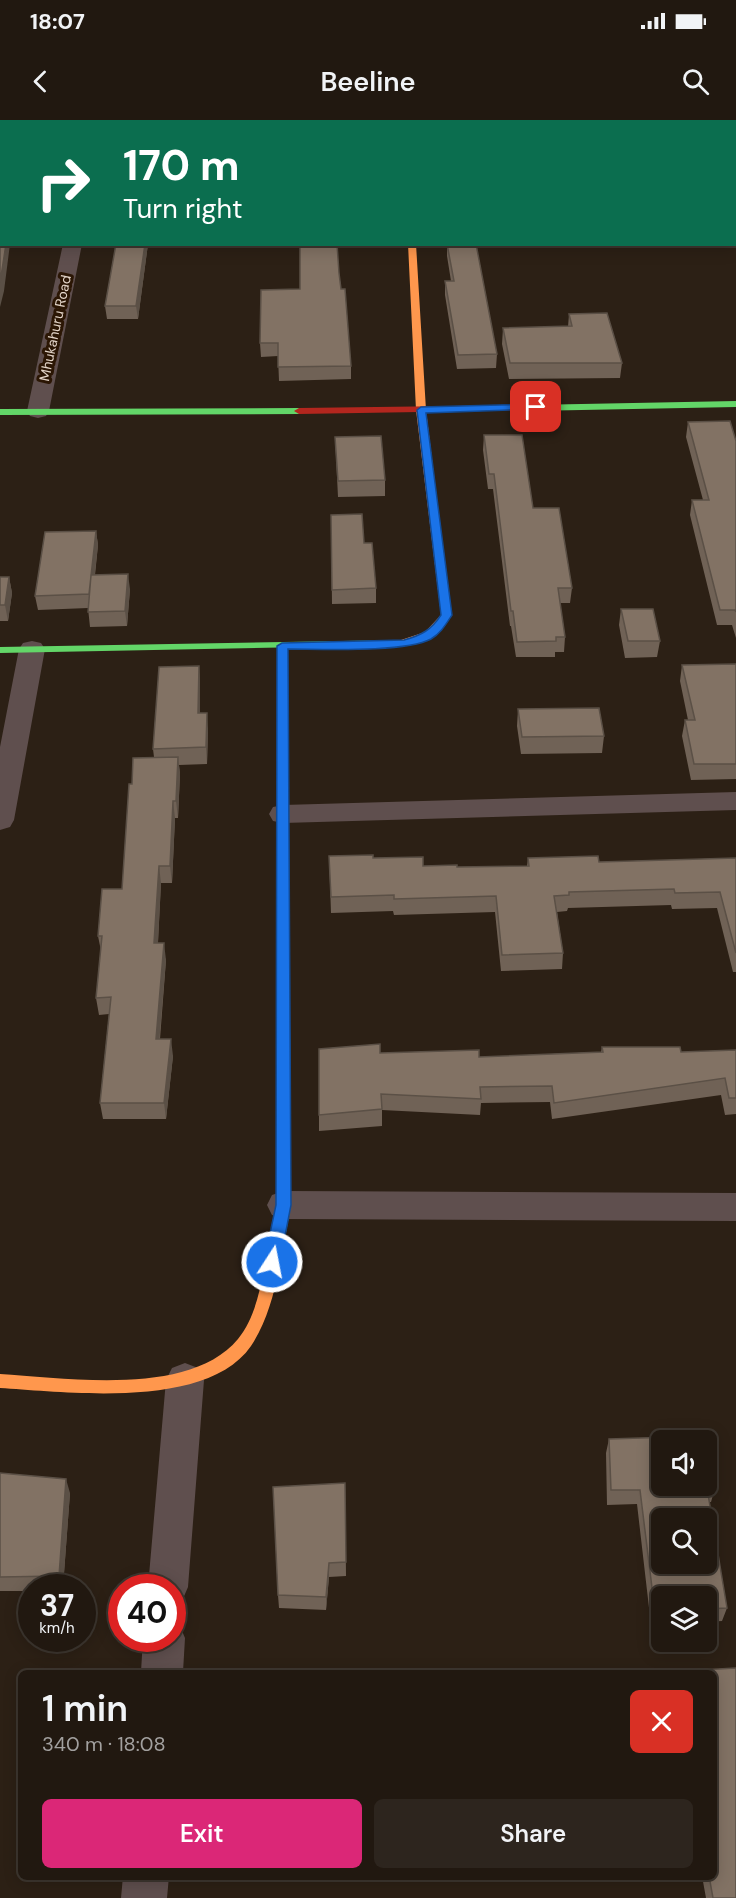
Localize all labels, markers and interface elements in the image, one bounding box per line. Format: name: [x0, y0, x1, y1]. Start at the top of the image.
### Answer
text: 18:07: [30, 7, 85, 36]
text: Beeline: [320, 64, 416, 99]
icon: back: [24, 65, 57, 98]
icon: search: [679, 65, 712, 98]
text: 170 m: [123, 138, 240, 193]
icon: right: [24, 144, 102, 222]
text: Turn right: [123, 191, 243, 226]
street label: Mhukahuru Road: [35, 273, 75, 383]
pin: [510, 381, 561, 432]
icon: arrive: [519, 390, 552, 423]
position arrow: [240, 1230, 304, 1294]
map controls: [651, 1430, 717, 1652]
button: sound: [651, 1430, 717, 1496]
button: search: [651, 1508, 717, 1574]
speed limit sign: 40: [108, 1574, 186, 1652]
text: 37: [40, 1586, 74, 1625]
button: layers: [651, 1586, 717, 1652]
text: km/h: [39, 1618, 75, 1638]
text: 1 min: [42, 1685, 128, 1732]
button: close: [630, 1690, 693, 1753]
text: 340 m · 18:08: [42, 1731, 166, 1757]
button: Exit: [42, 1799, 362, 1868]
button: Share: [374, 1799, 693, 1868]

